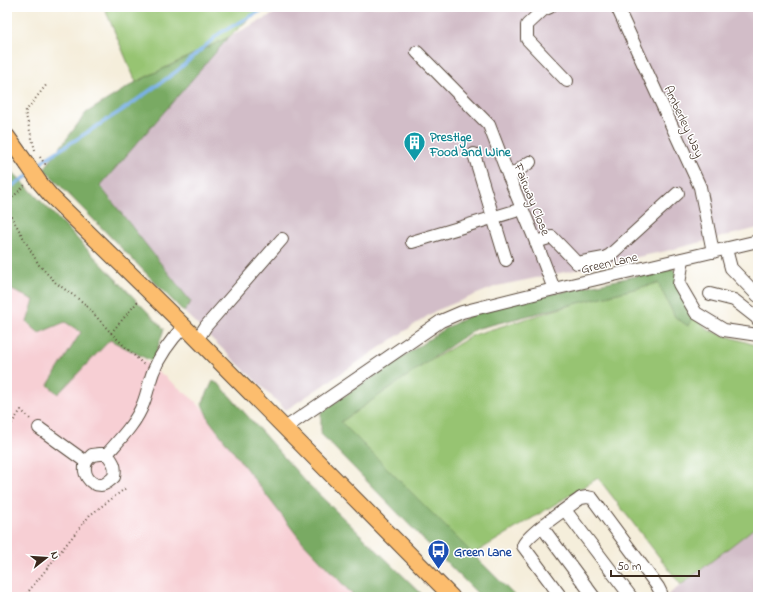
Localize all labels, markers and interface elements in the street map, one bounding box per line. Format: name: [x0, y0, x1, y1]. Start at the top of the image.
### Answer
street label: Amberley Way: [658, 82, 709, 161]
place label: Prestige Food and Wine: [429, 128, 512, 162]
building icon: Prestige Food and Wine: [401, 130, 427, 163]
street label: Fairway Close: [507, 160, 555, 239]
street label: Green Lane: [579, 248, 640, 279]
north arrow: [26, 538, 66, 578]
bus stop icon: Green Lane: [425, 538, 451, 571]
place label: Green Lane: [454, 543, 513, 562]
text: N: [46, 549, 63, 561]
scale bar: [611, 552, 699, 578]
text: 50 m: [617, 558, 641, 576]

